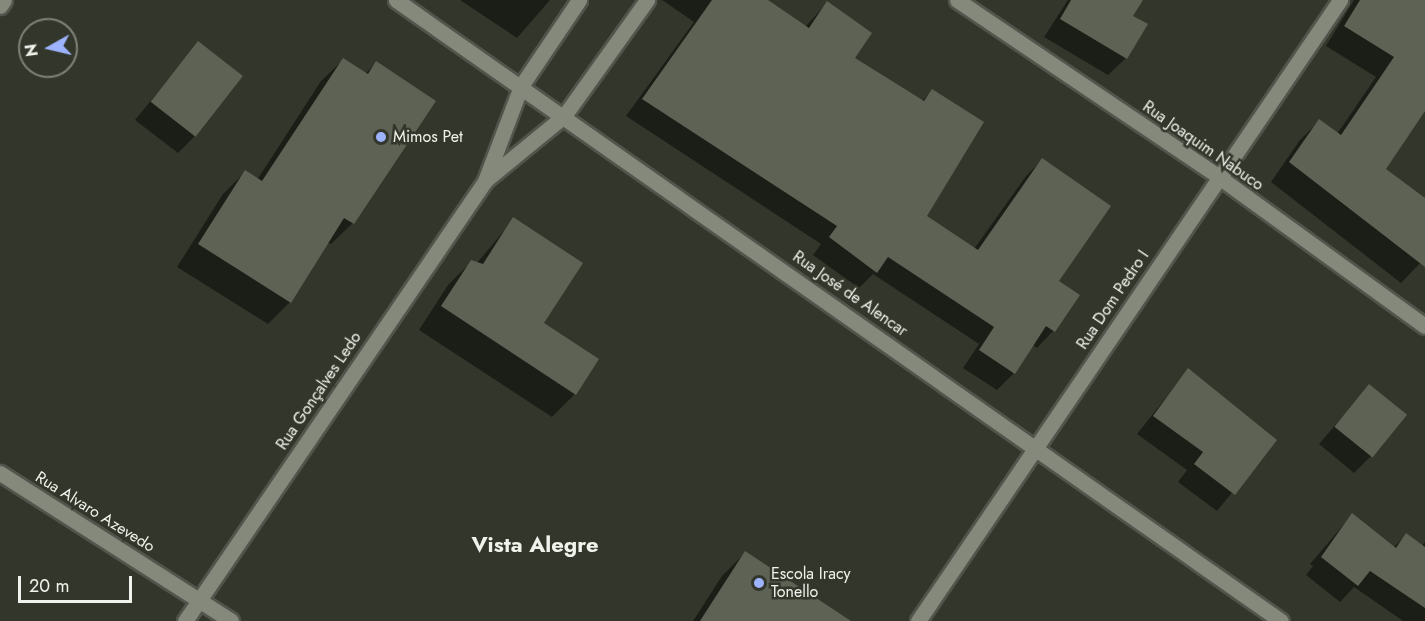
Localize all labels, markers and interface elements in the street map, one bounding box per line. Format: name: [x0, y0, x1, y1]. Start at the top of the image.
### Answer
north arrow: [18, 18, 78, 78]
text: N: [19, 42, 44, 58]
street label: Rua Joaquim Nabuco: [1139, 97, 1267, 195]
place label: Mimos Pet: [393, 127, 463, 147]
marker: Mimos Pet: [374, 130, 388, 144]
street label: Rua José de Alencar: [789, 247, 911, 341]
street label: Rua Dom Pedro I: [1073, 247, 1153, 353]
street label: Rua Gonçalves Ledo: [272, 328, 366, 454]
street label: Rua Alvaro Azevedo: [32, 468, 158, 556]
district label: Vista Alegre: [471, 532, 599, 558]
scale bar: [21, 564, 135, 602]
place label: Escola Iracy Tonello: [771, 564, 851, 602]
text: 20 m: [29, 573, 69, 599]
marker: Escola Iracy Tonello: [752, 576, 766, 590]

